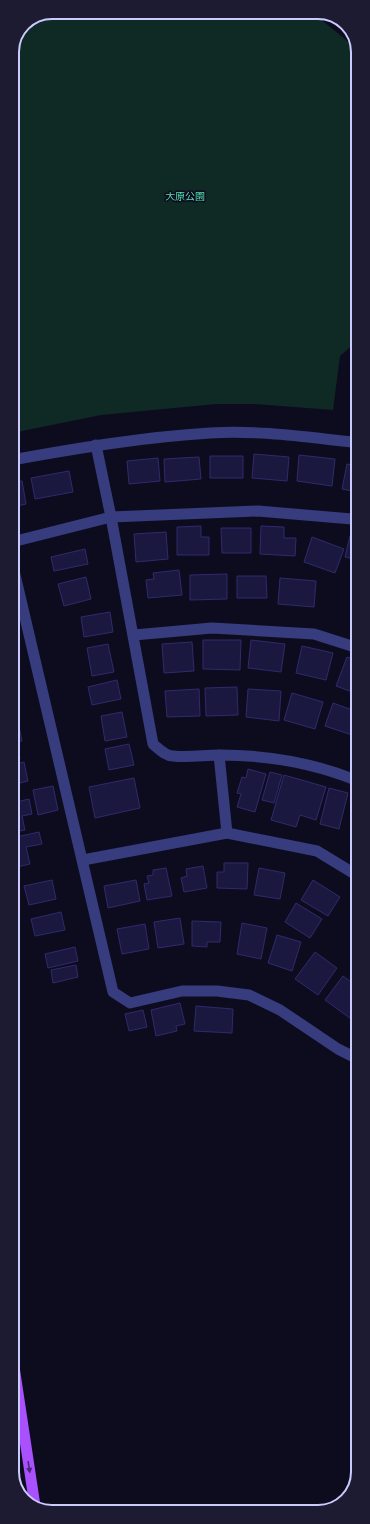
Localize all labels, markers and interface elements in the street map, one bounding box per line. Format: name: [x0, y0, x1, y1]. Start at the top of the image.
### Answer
park label: 大原公園: [165, 190, 205, 202]
one-way arrow: [26, 1461, 32, 1473]

